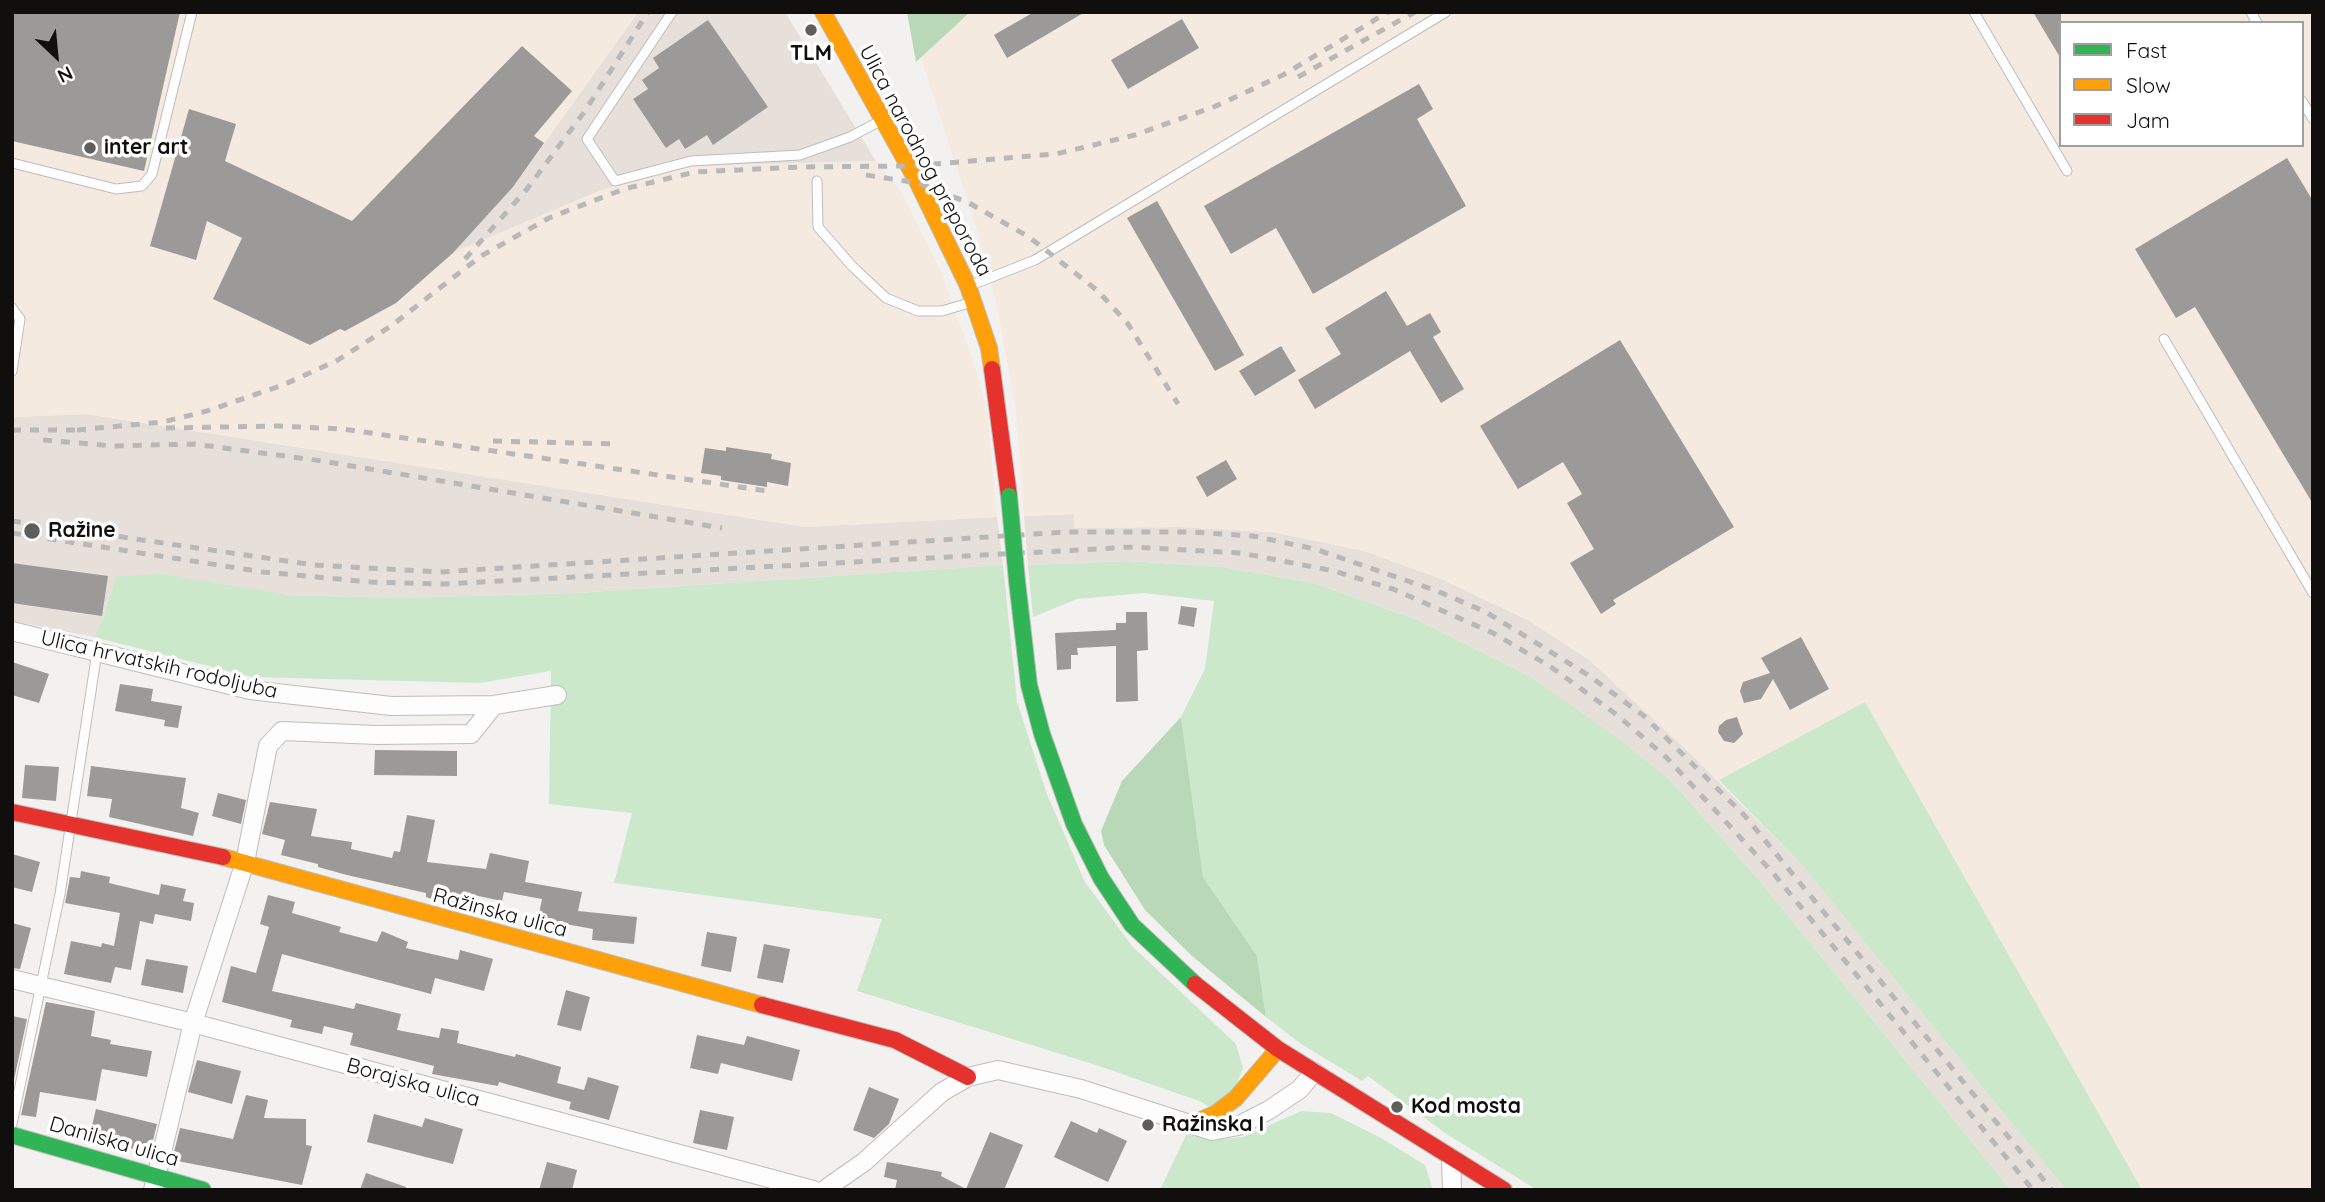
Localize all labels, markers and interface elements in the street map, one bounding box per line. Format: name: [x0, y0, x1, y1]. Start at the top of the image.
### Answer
north arrow: [21, 21, 91, 91]
legend: [2059, 21, 2304, 147]
marker: TLM: [803, 22, 819, 38]
text: Fast: [2126, 37, 2167, 63]
place label: TLM: [790, 41, 832, 67]
street label: Ulica narodnog preporoda: [853, 41, 997, 281]
text: N: [54, 61, 77, 89]
text: Slow: [2126, 72, 2171, 98]
text: Jam: [2126, 107, 2170, 133]
place label: inter art: [104, 135, 188, 161]
marker: inter art: [82, 140, 98, 156]
place label: Ražine: [48, 518, 116, 544]
marker: Ražine: [22, 521, 42, 541]
street label: Ulica hrvatskih rodoljuba: [38, 625, 280, 705]
street label: Ražinska ulica: [430, 883, 570, 943]
street label: Borajska ulica: [344, 1053, 482, 1113]
place label: Kod mosta: [1411, 1094, 1521, 1120]
marker: Kod mosta: [1389, 1099, 1405, 1115]
street label: Danilska ulica: [46, 1111, 182, 1173]
place label: Ražinska I: [1162, 1112, 1264, 1138]
marker: Ražinska I: [1140, 1117, 1156, 1133]

